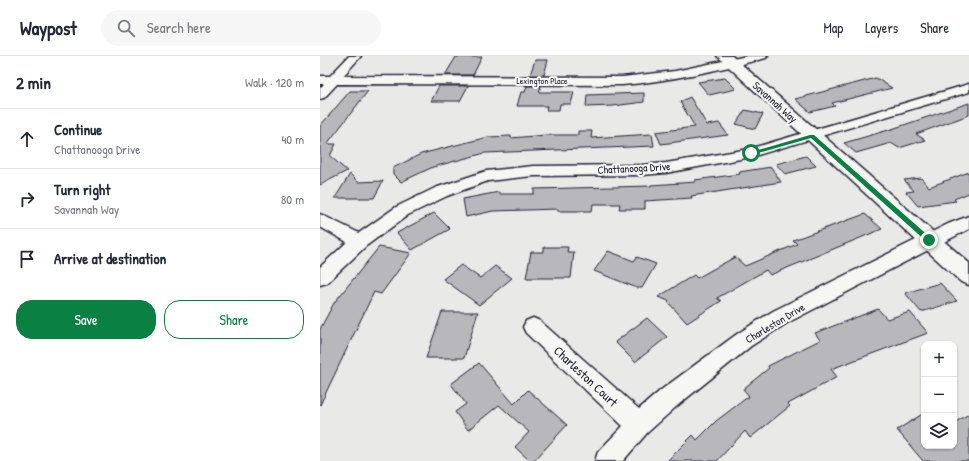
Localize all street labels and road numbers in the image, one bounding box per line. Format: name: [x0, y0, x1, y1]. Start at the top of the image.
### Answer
street label: Lexington Place: [516, 75, 568, 87]
street label: Savannah Way: [750, 78, 800, 126]
street label: Chattanooga Drive: [597, 159, 671, 177]
street label: Charleston Drive: [743, 299, 808, 346]
street label: Charleston Court: [550, 341, 622, 411]

